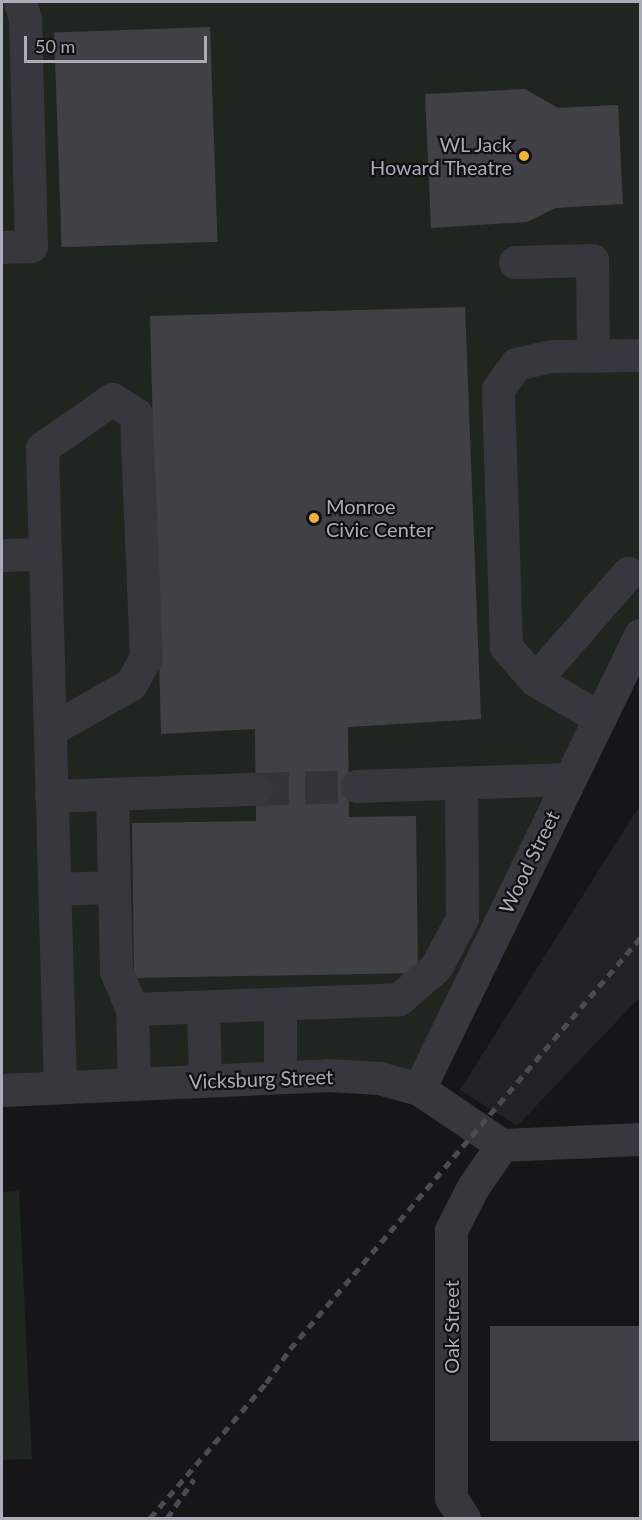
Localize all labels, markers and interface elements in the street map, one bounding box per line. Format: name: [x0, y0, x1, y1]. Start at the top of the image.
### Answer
scale bar: [27, 24, 210, 62]
text: 50 m: [35, 35, 75, 57]
place label: WL Jack Howard Theatre: [369, 132, 512, 179]
marker: WL Jack Howard Theatre: [517, 149, 531, 163]
place label: Monroe Civic Center: [326, 494, 434, 541]
marker: Monroe Civic Center: [307, 511, 321, 525]
street label: Wood Street: [494, 807, 564, 917]
street label: Vicksburg Street: [188, 1064, 334, 1094]
street label: Oak Street: [439, 1280, 463, 1374]

